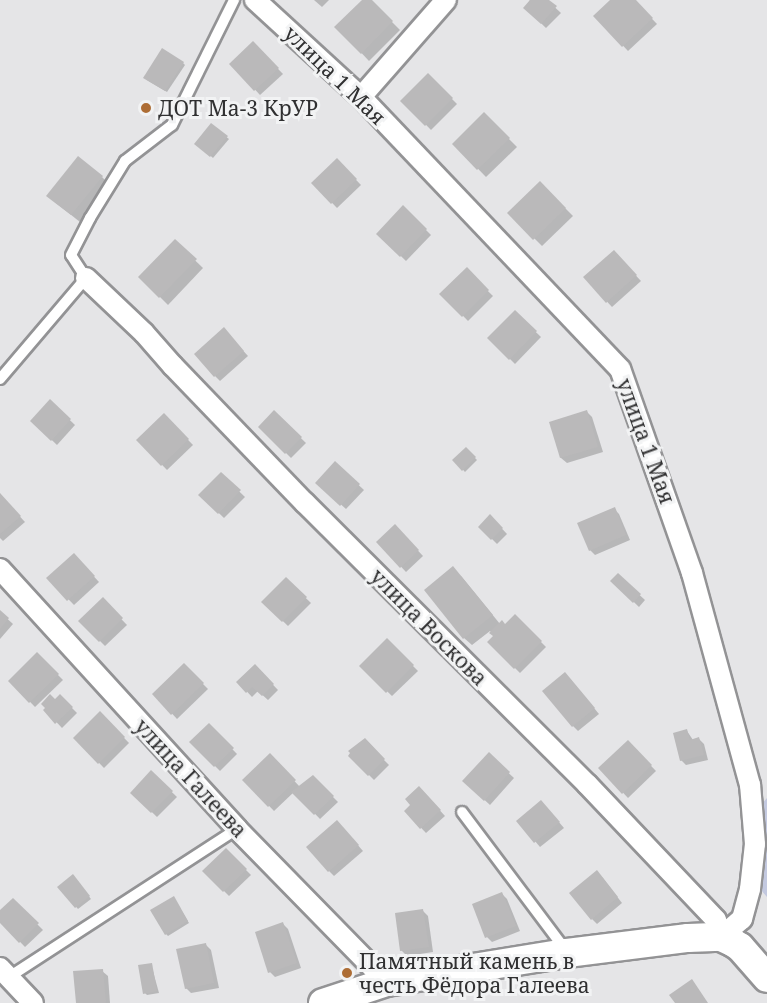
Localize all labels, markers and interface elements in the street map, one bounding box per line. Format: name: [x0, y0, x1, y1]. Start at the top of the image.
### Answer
street label: улица 1 Мая: [279, 20, 391, 130]
place label: ДОТ Ма-3 КрУР: [158, 95, 318, 121]
marker: ДОТ Ма-3 КрУР: [139, 101, 153, 115]
street label: улица 1 Мая: [612, 375, 680, 507]
street label: улица Воскова: [365, 563, 493, 691]
street label: улица Галеева: [130, 713, 252, 843]
place label: Памятный камень в честь Фёдора Галеева: [359, 948, 590, 998]
marker: Памятный камень в честь Фёдора Галеева: [340, 966, 354, 980]

